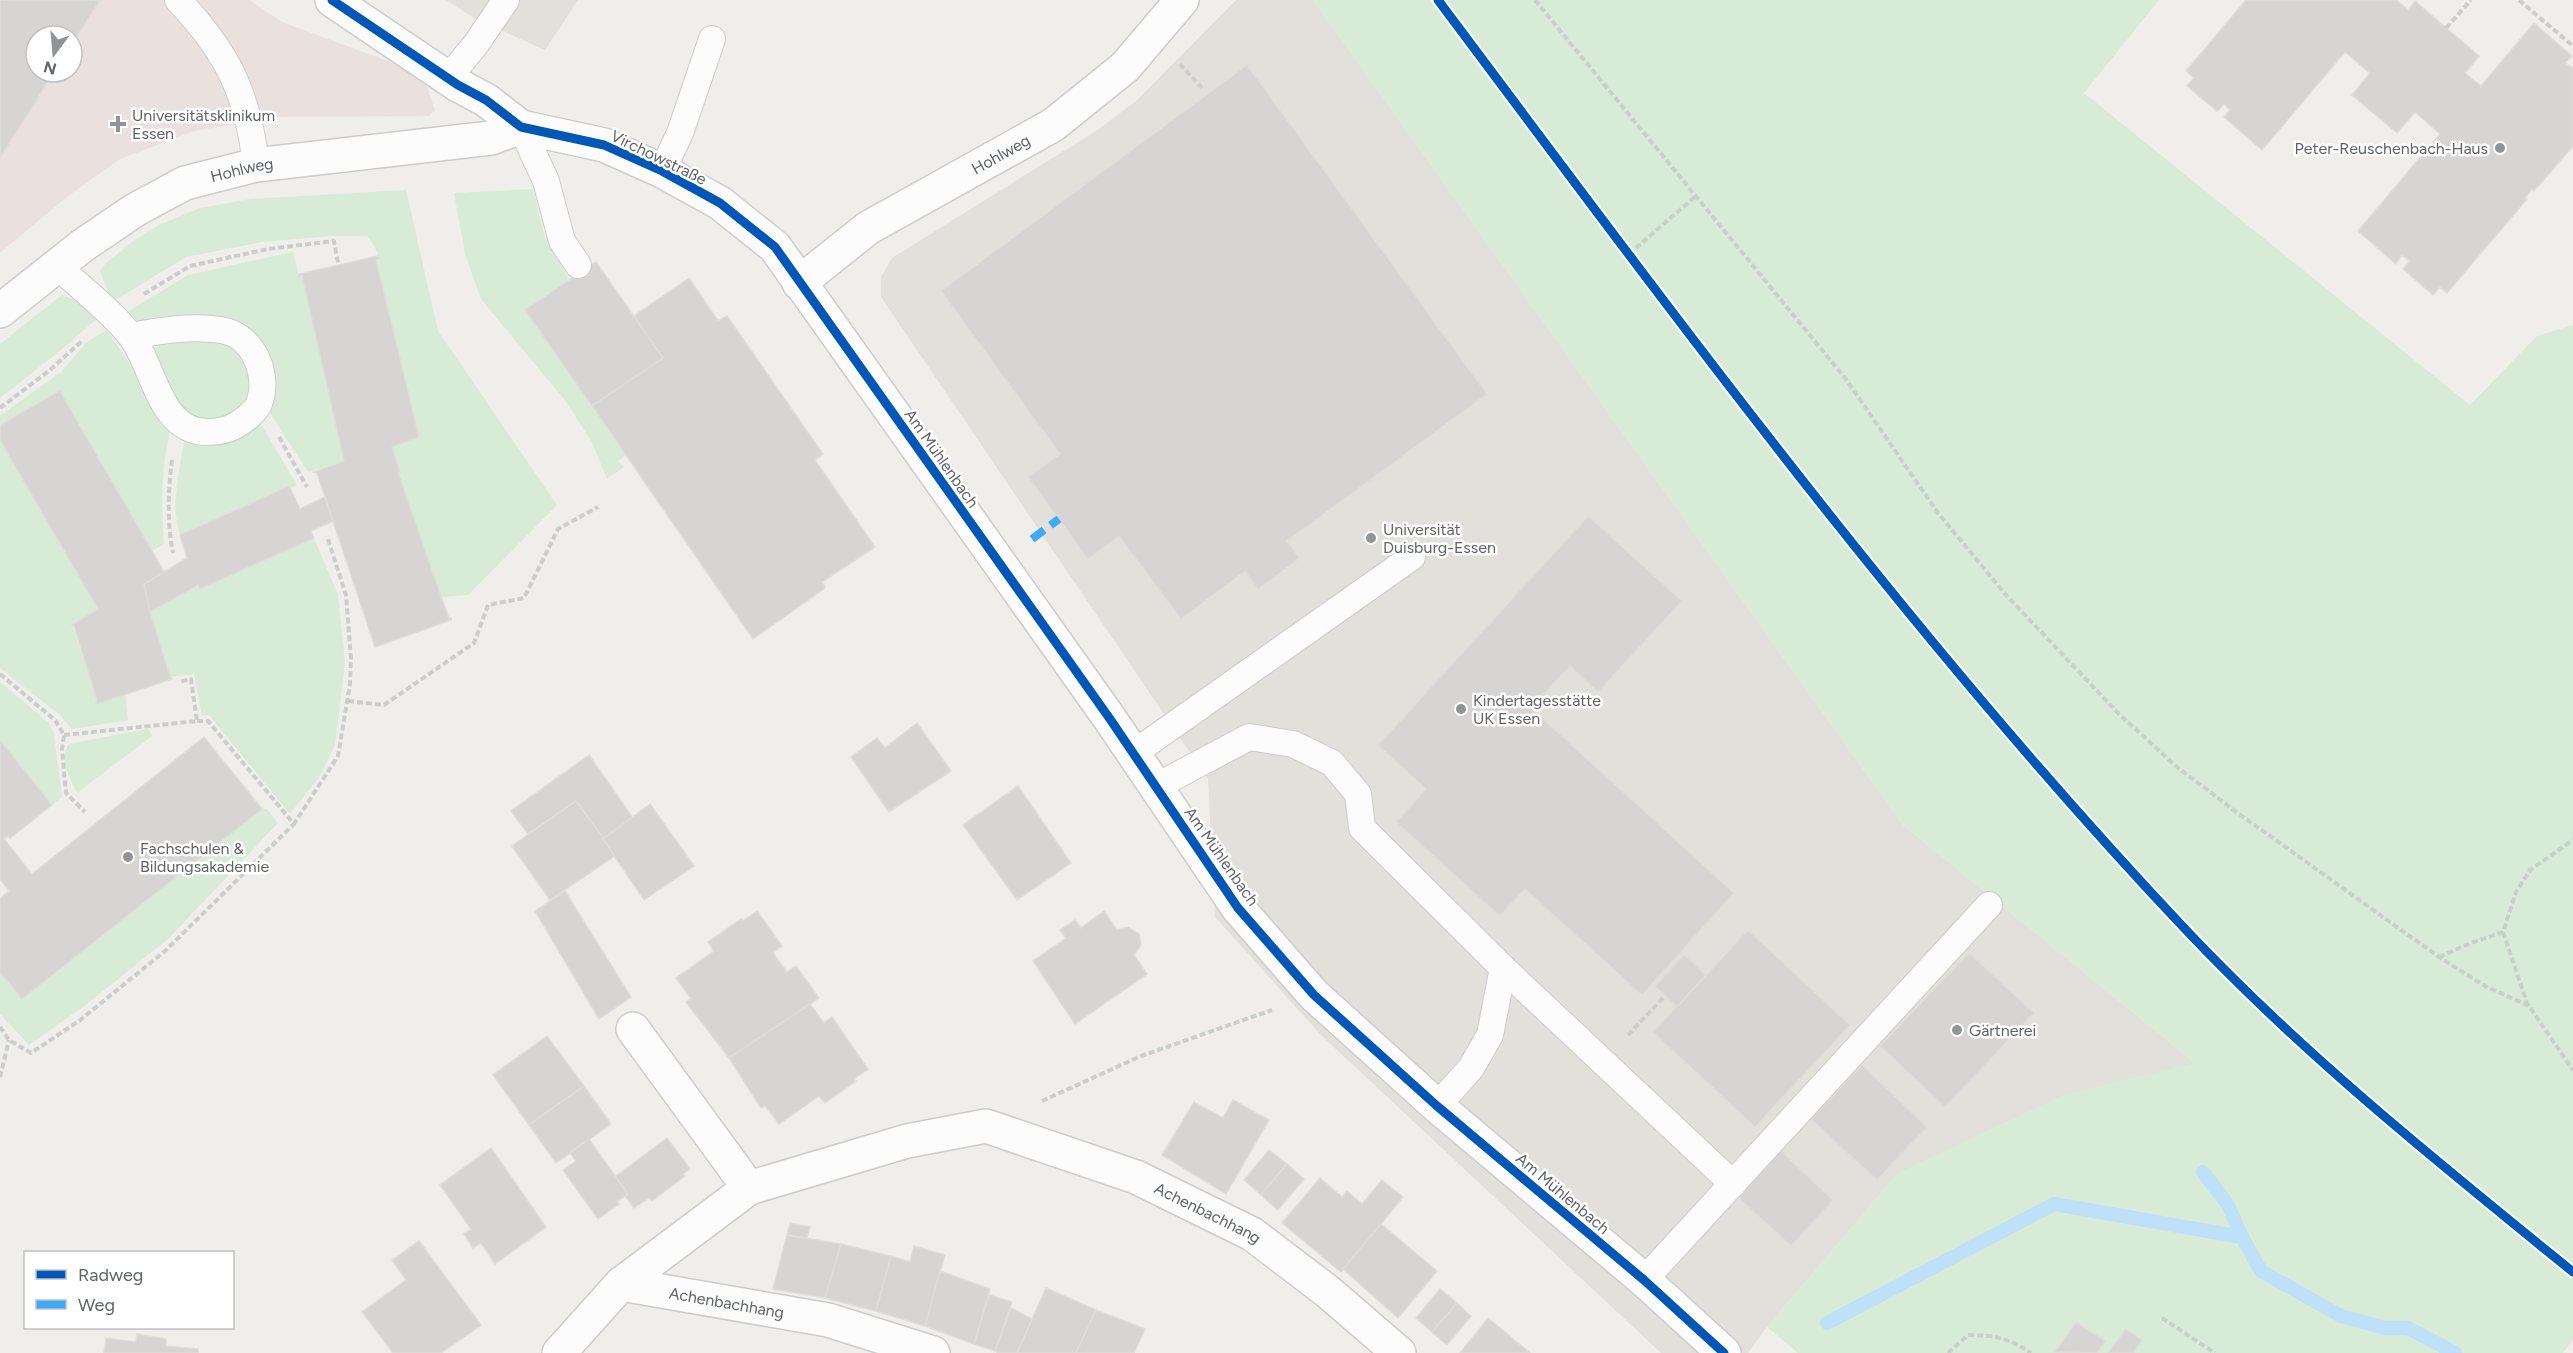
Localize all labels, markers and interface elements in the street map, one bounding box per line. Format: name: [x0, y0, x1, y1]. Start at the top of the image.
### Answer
north arrow: [24, 24, 84, 84]
text: N: [41, 57, 59, 79]
place label: Universitätsklinikum Essen: [132, 106, 275, 143]
marker: Universitätsklinikum Essen: [109, 115, 127, 133]
street label: Virchowstraße: [608, 126, 710, 189]
street label: Hohlweg: [968, 131, 1034, 179]
place label: Peter-Reuschenbach-Haus: [2295, 139, 2488, 158]
marker: Peter-Reuschenbach-Haus: [2493, 141, 2507, 155]
street label: Hohlweg: [208, 154, 274, 186]
street label: Am Mühlenbach: [901, 405, 983, 511]
place label: Universität Duisburg-Essen: [1383, 520, 1496, 557]
marker: Universität Duisburg-Essen: [1364, 531, 1378, 545]
place label: Kindertagesstätte UK Essen: [1473, 691, 1601, 728]
marker: Kindertagesstätte UK Essen: [1454, 702, 1468, 716]
street label: Am Mühlenbach: [1181, 803, 1263, 909]
place label: Fachschulen & Bildungsakademie: [140, 839, 269, 876]
marker: Fachschulen & Bildungsakademie: [121, 850, 135, 864]
place label: Gärtnerei: [1969, 1021, 2036, 1040]
marker: Gärtnerei: [1950, 1023, 1964, 1037]
street label: Am Mühlenbach: [1512, 1149, 1613, 1238]
street label: Achenbachhang: [1151, 1179, 1265, 1248]
legend: [24, 1251, 234, 1329]
text: Radweg: [78, 1264, 143, 1286]
street label: Achenbachhang: [667, 1284, 786, 1322]
text: Weg: [78, 1294, 115, 1316]

